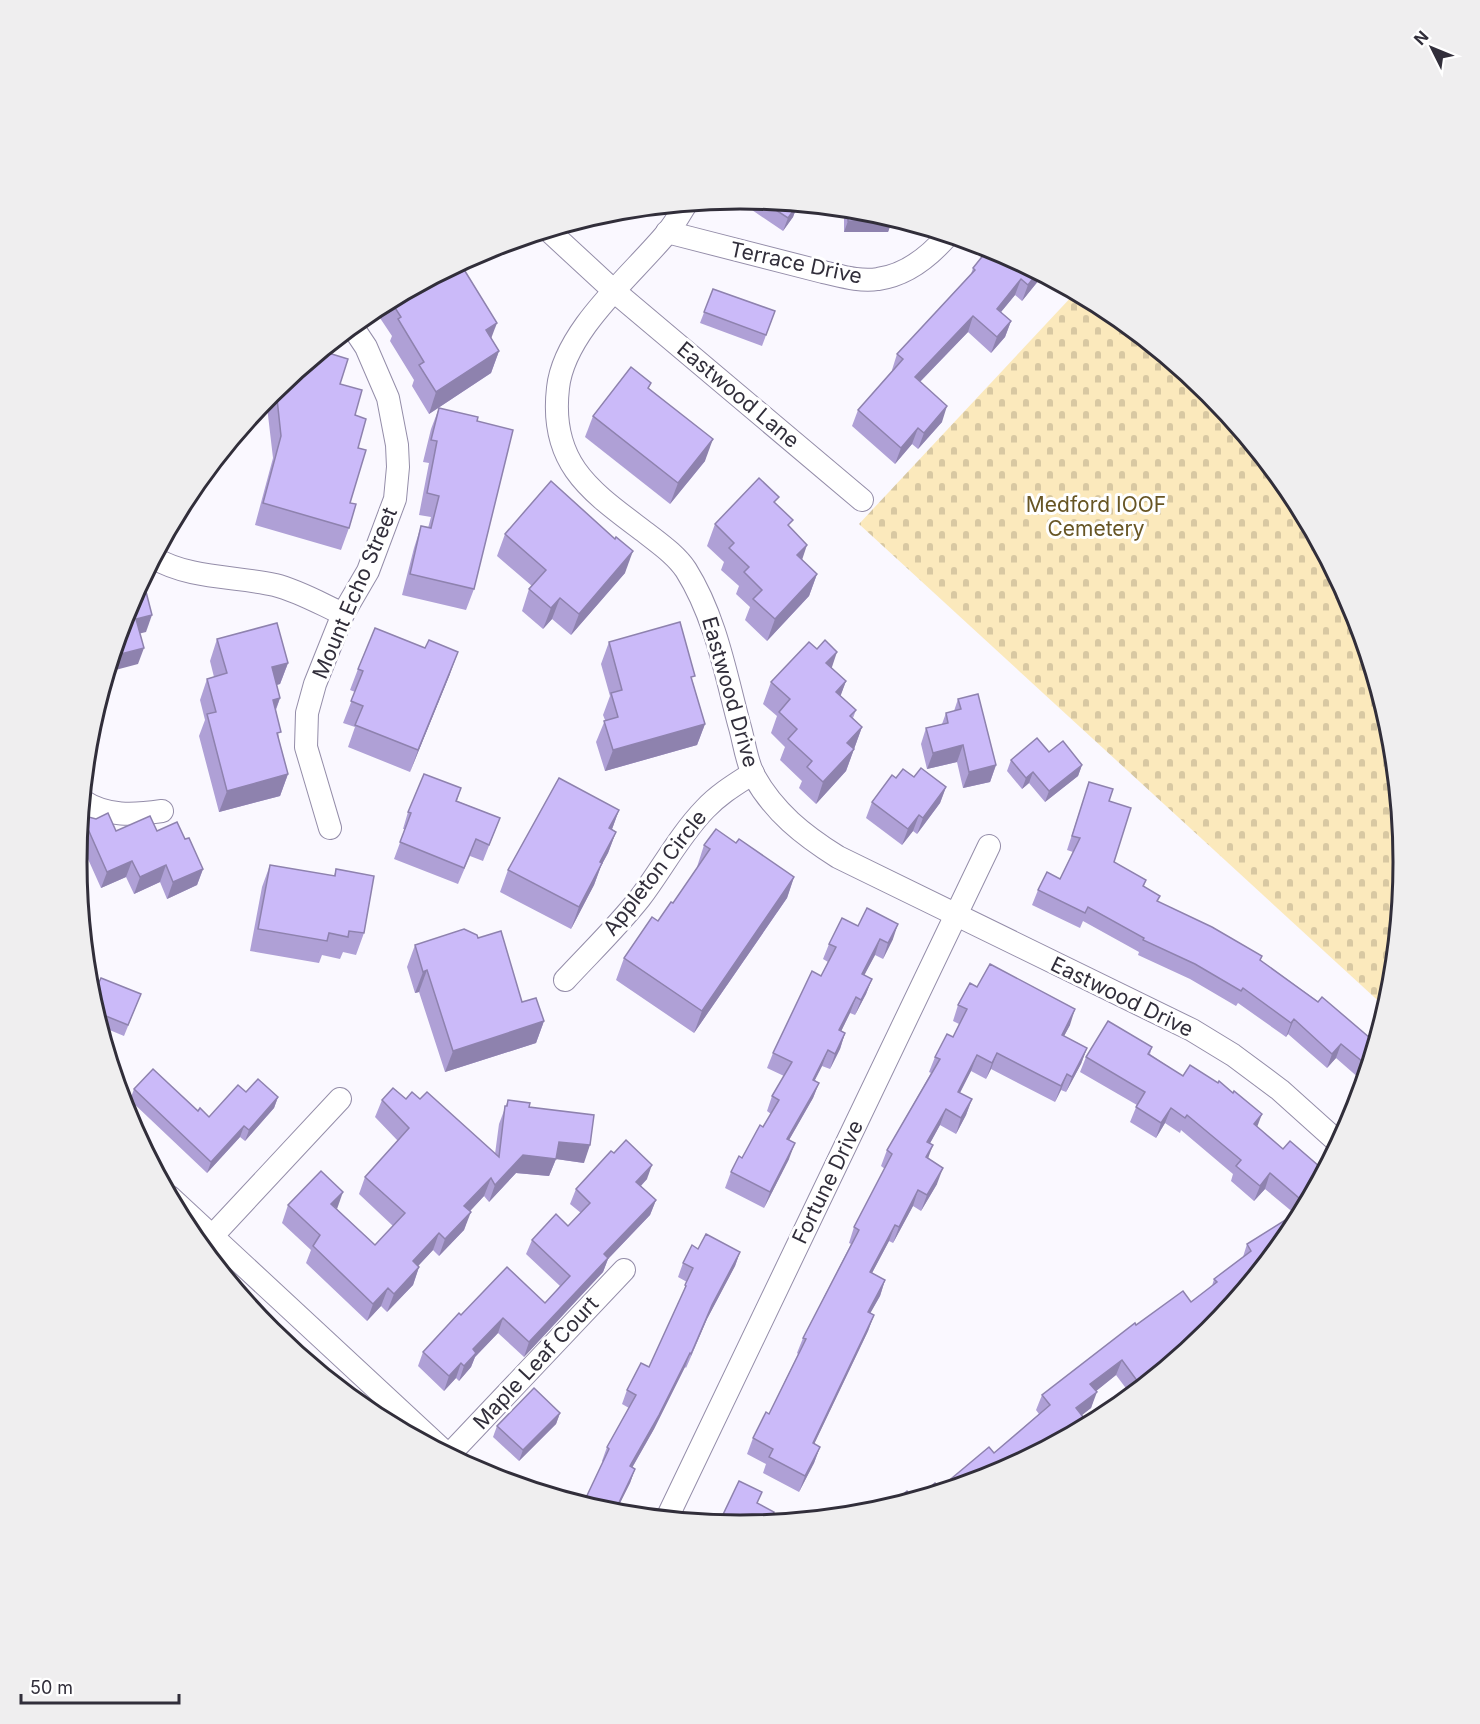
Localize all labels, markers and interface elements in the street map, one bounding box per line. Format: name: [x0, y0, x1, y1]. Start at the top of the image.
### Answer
north arrow: [1402, 18, 1462, 78]
text: N: [1410, 26, 1433, 49]
street label: Terrace Drive: [728, 236, 864, 289]
street label: Eastwood Lane: [672, 336, 804, 453]
park label: Medford IOOF Cemetery: [1026, 492, 1166, 541]
street label: Mount Echo Street: [307, 503, 402, 682]
street label: Eastwood Drive: [697, 614, 764, 770]
street label: Appleton Circle: [598, 805, 711, 940]
street label: Eastwood Drive: [1047, 951, 1198, 1042]
street label: Fortune Drive: [787, 1116, 868, 1248]
street label: Maple Leaf Court: [468, 1291, 604, 1434]
scale bar: [21, 1667, 178, 1705]
text: 50 m: [30, 1677, 73, 1698]

